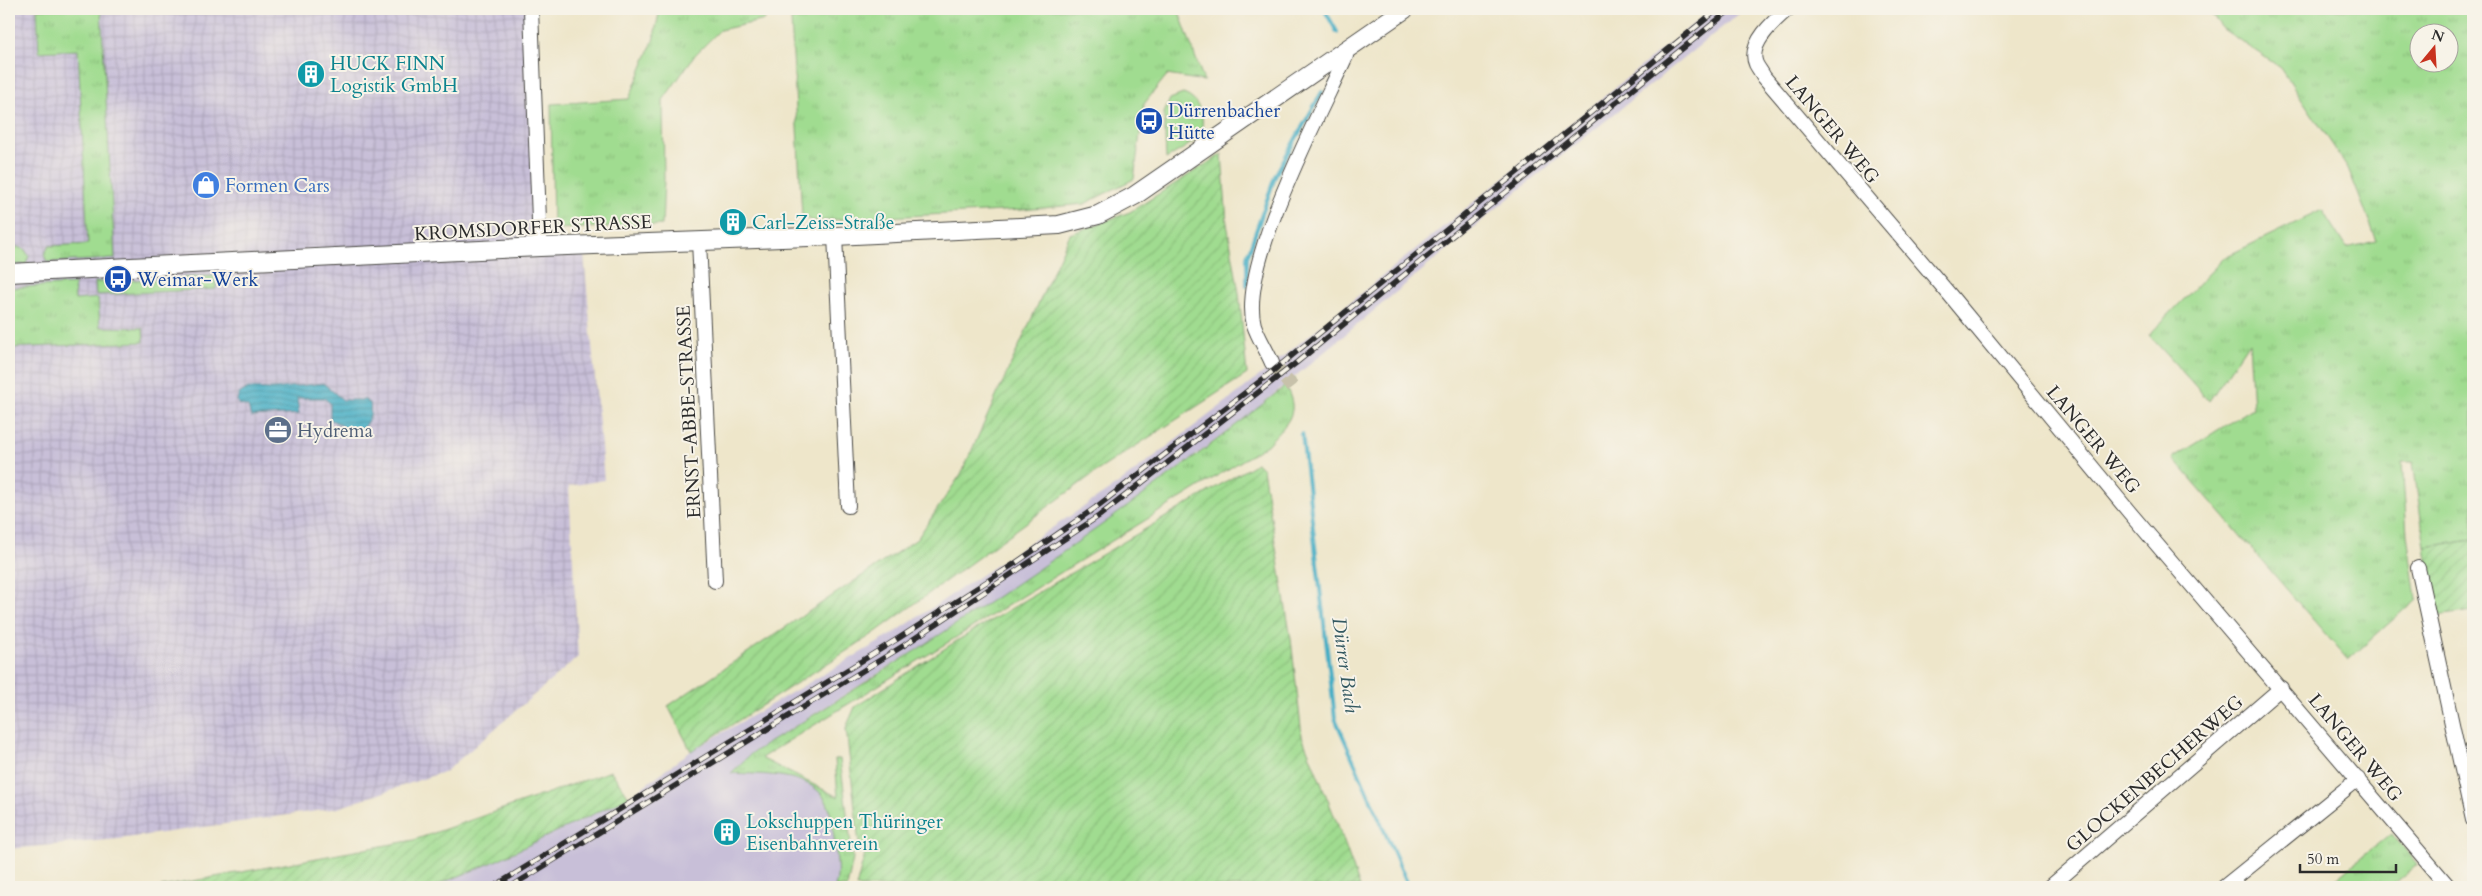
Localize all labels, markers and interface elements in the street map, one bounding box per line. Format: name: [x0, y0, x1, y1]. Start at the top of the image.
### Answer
north arrow: [2410, 22, 2460, 72]
text: N: [2429, 25, 2447, 47]
place label: HUCK FINN Logistik GmbH: [330, 51, 458, 99]
building icon: HUCK FINN Logistik GmbH: [296, 59, 326, 89]
street label: LANGER WEG: [1779, 70, 1885, 189]
place label: Dürrenbacher Hütte: [1168, 98, 1280, 146]
bus stop icon: Dürrenbacher Hütte: [1134, 106, 1164, 136]
shop icon: Formen Cars: [191, 170, 221, 200]
place label: Formen Cars: [225, 173, 330, 199]
building icon: Carl-Zeiss-Straße: [718, 207, 748, 237]
street label: KROMSDORFER STRASSE: [414, 209, 653, 247]
place label: Carl-Zeiss-Straße: [752, 210, 894, 236]
bus stop icon: Weimar-Werk: [103, 264, 133, 294]
place label: Weimar-Werk: [136, 267, 259, 293]
street label: ERNST-ABBE-STRASSE: [670, 305, 708, 519]
street label: LANGER WEG: [2040, 380, 2146, 499]
office icon: Hydrema: [263, 415, 293, 445]
place label: Hydrema: [297, 418, 373, 444]
water label: Dürrer Bach: [1325, 615, 1366, 715]
street label: LANGER WEG: [2302, 688, 2408, 807]
street label: GLOCKENBECHERWEG: [2060, 689, 2249, 858]
place label: Lokschuppen Thüringer Eisenbahnverein: [746, 809, 943, 857]
building icon: Lokschuppen Thüringer Eisenbahnverein: [712, 817, 742, 847]
scale bar: [2300, 841, 2396, 873]
text: 50 m: [2307, 849, 2339, 869]

